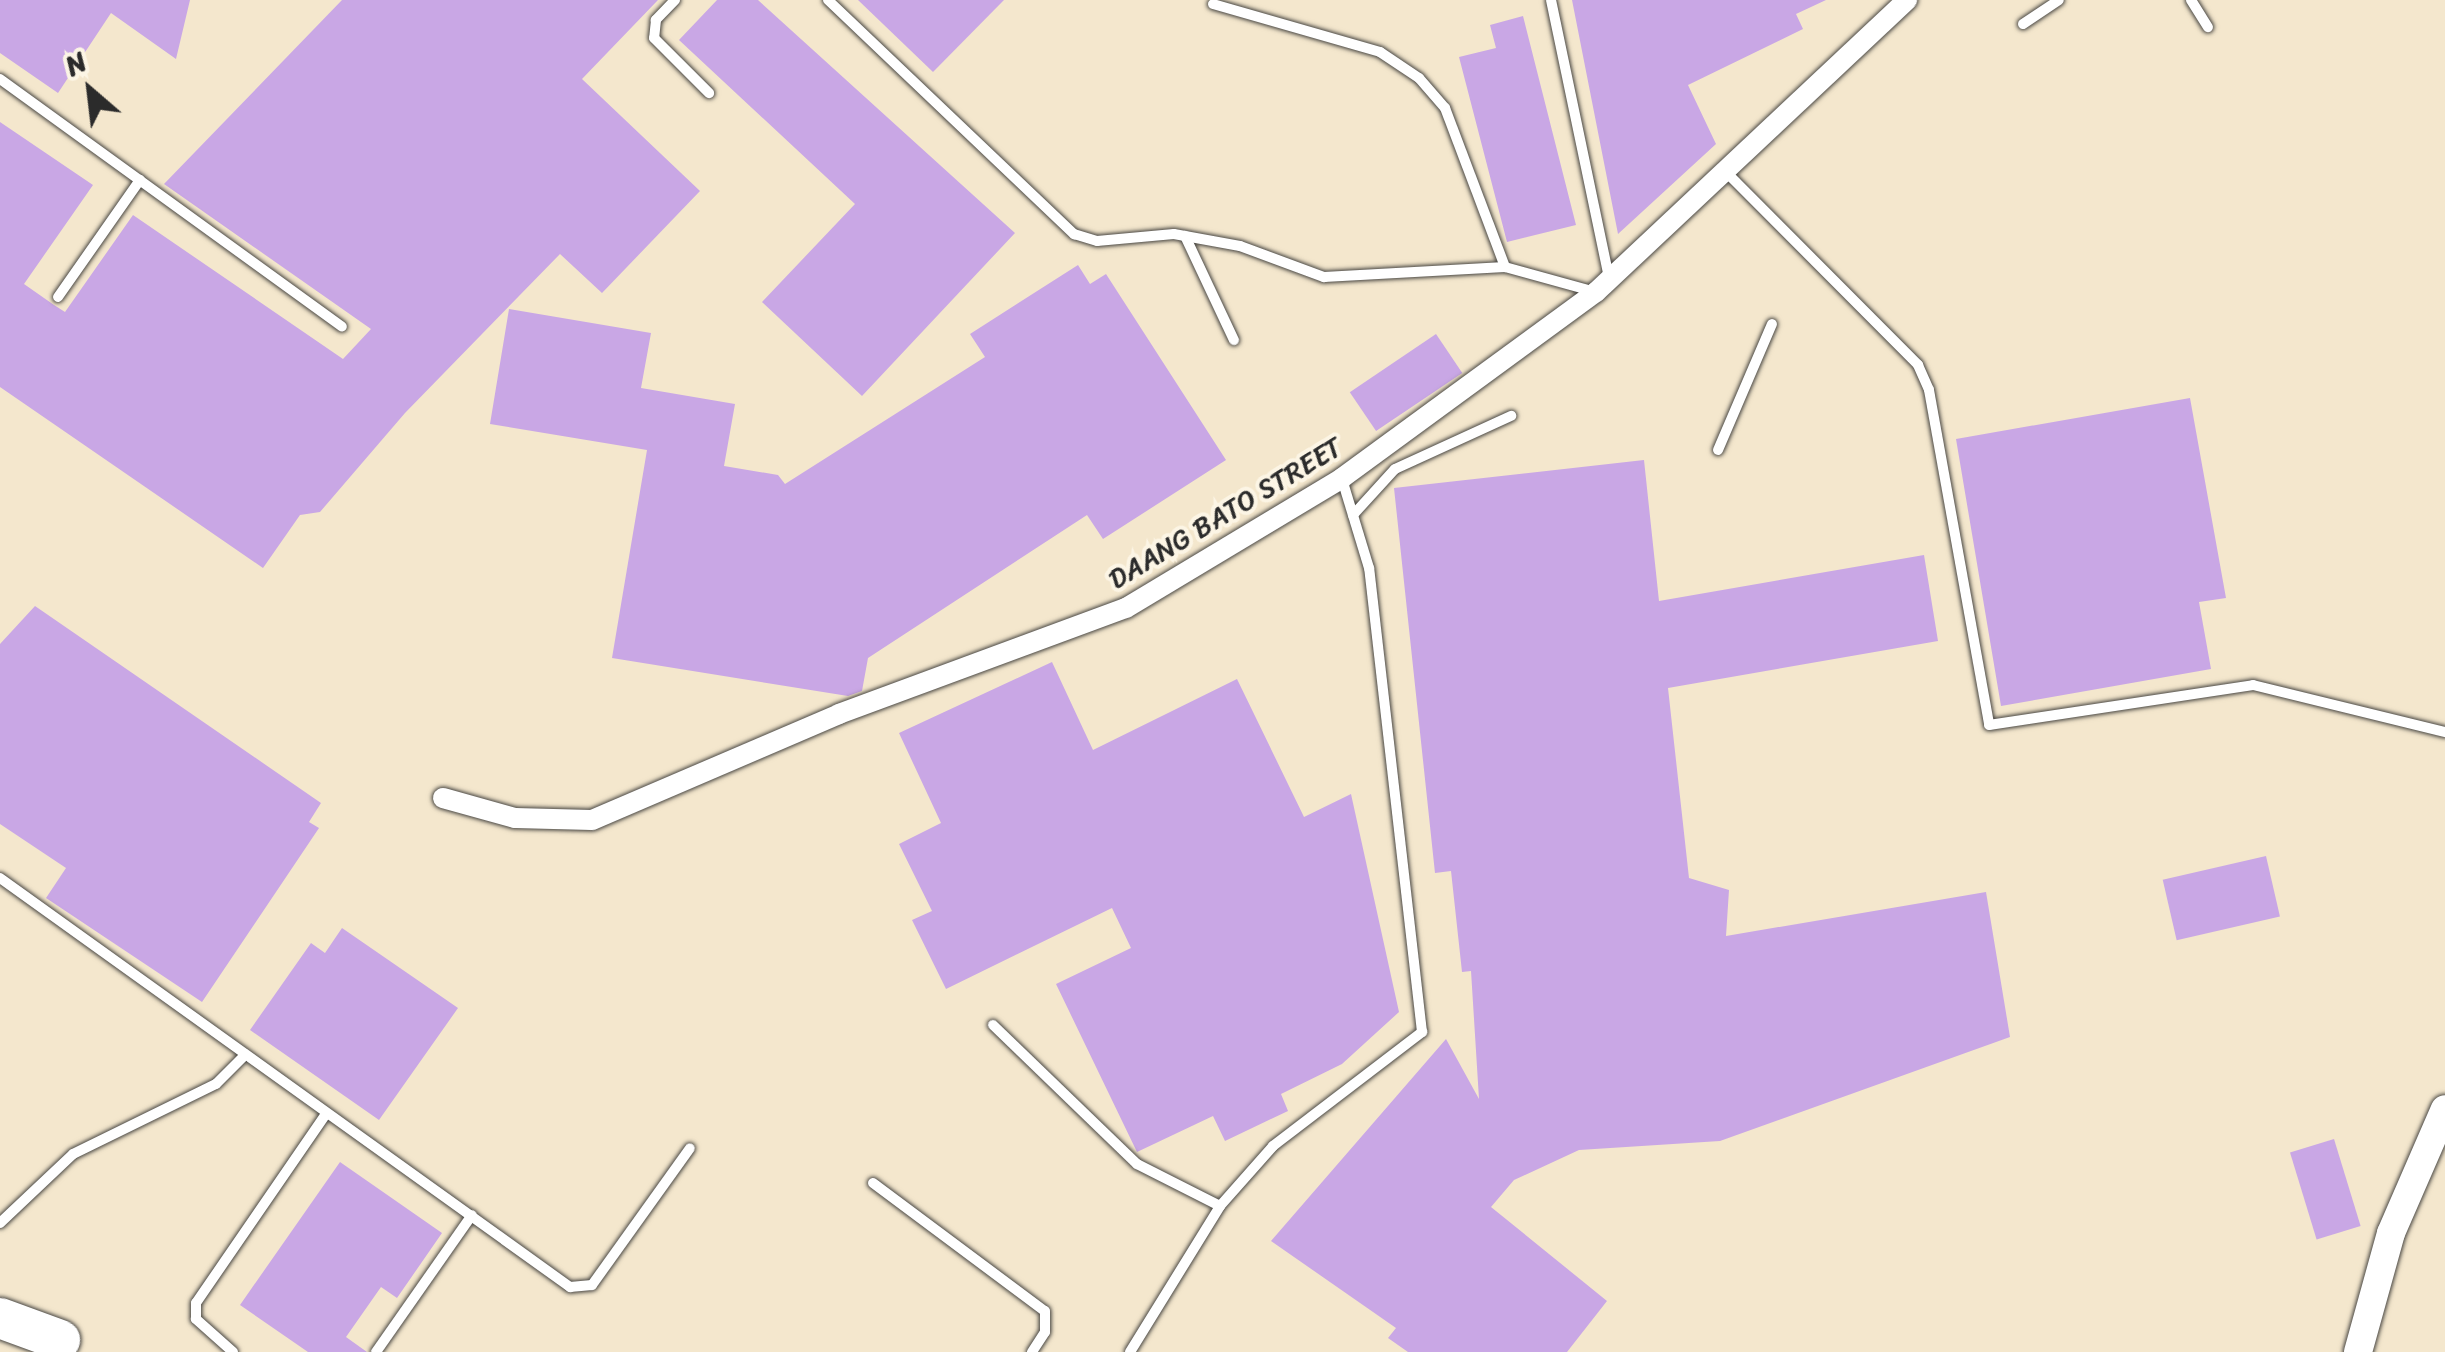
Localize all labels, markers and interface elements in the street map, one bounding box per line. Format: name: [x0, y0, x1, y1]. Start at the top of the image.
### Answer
text: N: [56, 37, 96, 89]
north arrow: [40, 40, 140, 140]
street label: DAANG BATO STREET: [1101, 429, 1349, 597]

